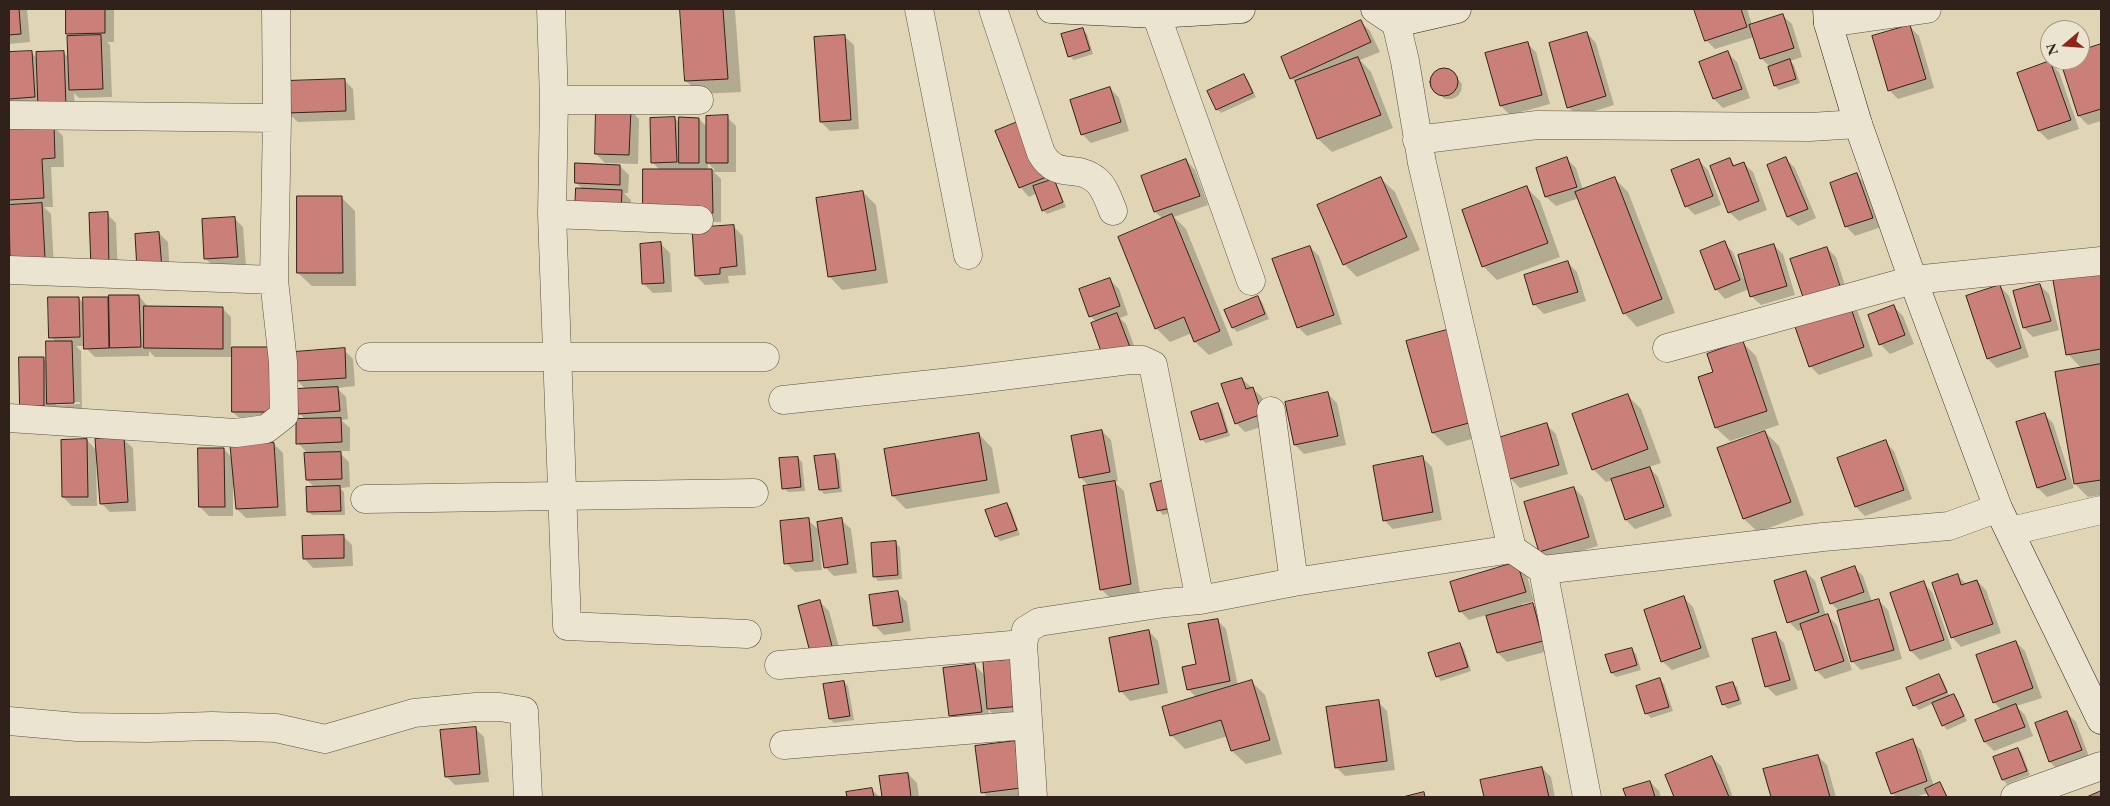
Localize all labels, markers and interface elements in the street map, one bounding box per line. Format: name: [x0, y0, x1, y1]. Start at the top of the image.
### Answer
north arrow: [2040, 20, 2090, 70]
text: N: [2041, 41, 2062, 58]

